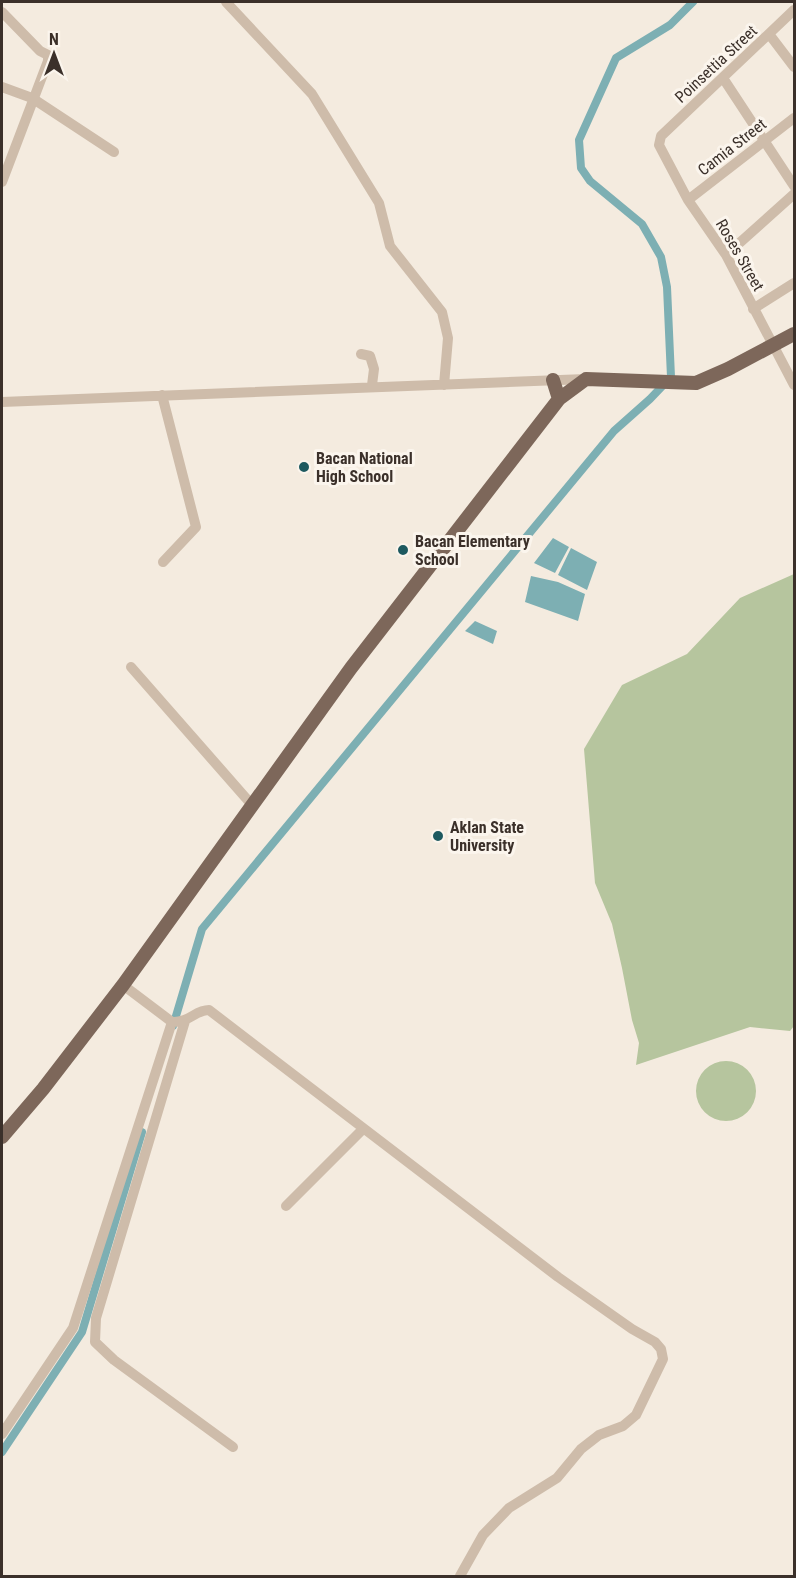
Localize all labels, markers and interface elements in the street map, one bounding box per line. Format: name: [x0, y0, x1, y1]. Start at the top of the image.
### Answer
street label: Poinsettia Street: [671, 21, 761, 107]
north arrow: [24, 24, 84, 84]
text: N: [49, 30, 59, 49]
street label: Camia Street: [694, 114, 770, 180]
street label: Roses Street: [712, 216, 768, 295]
place label: Bacan National High School: [316, 449, 413, 486]
marker: Bacan National High School: [297, 460, 311, 474]
place label: Bacan Elementary School: [415, 532, 530, 569]
marker: Bacan Elementary School: [396, 543, 410, 557]
place label: Aklan State University: [450, 818, 524, 855]
marker: Aklan State University: [431, 829, 445, 843]

